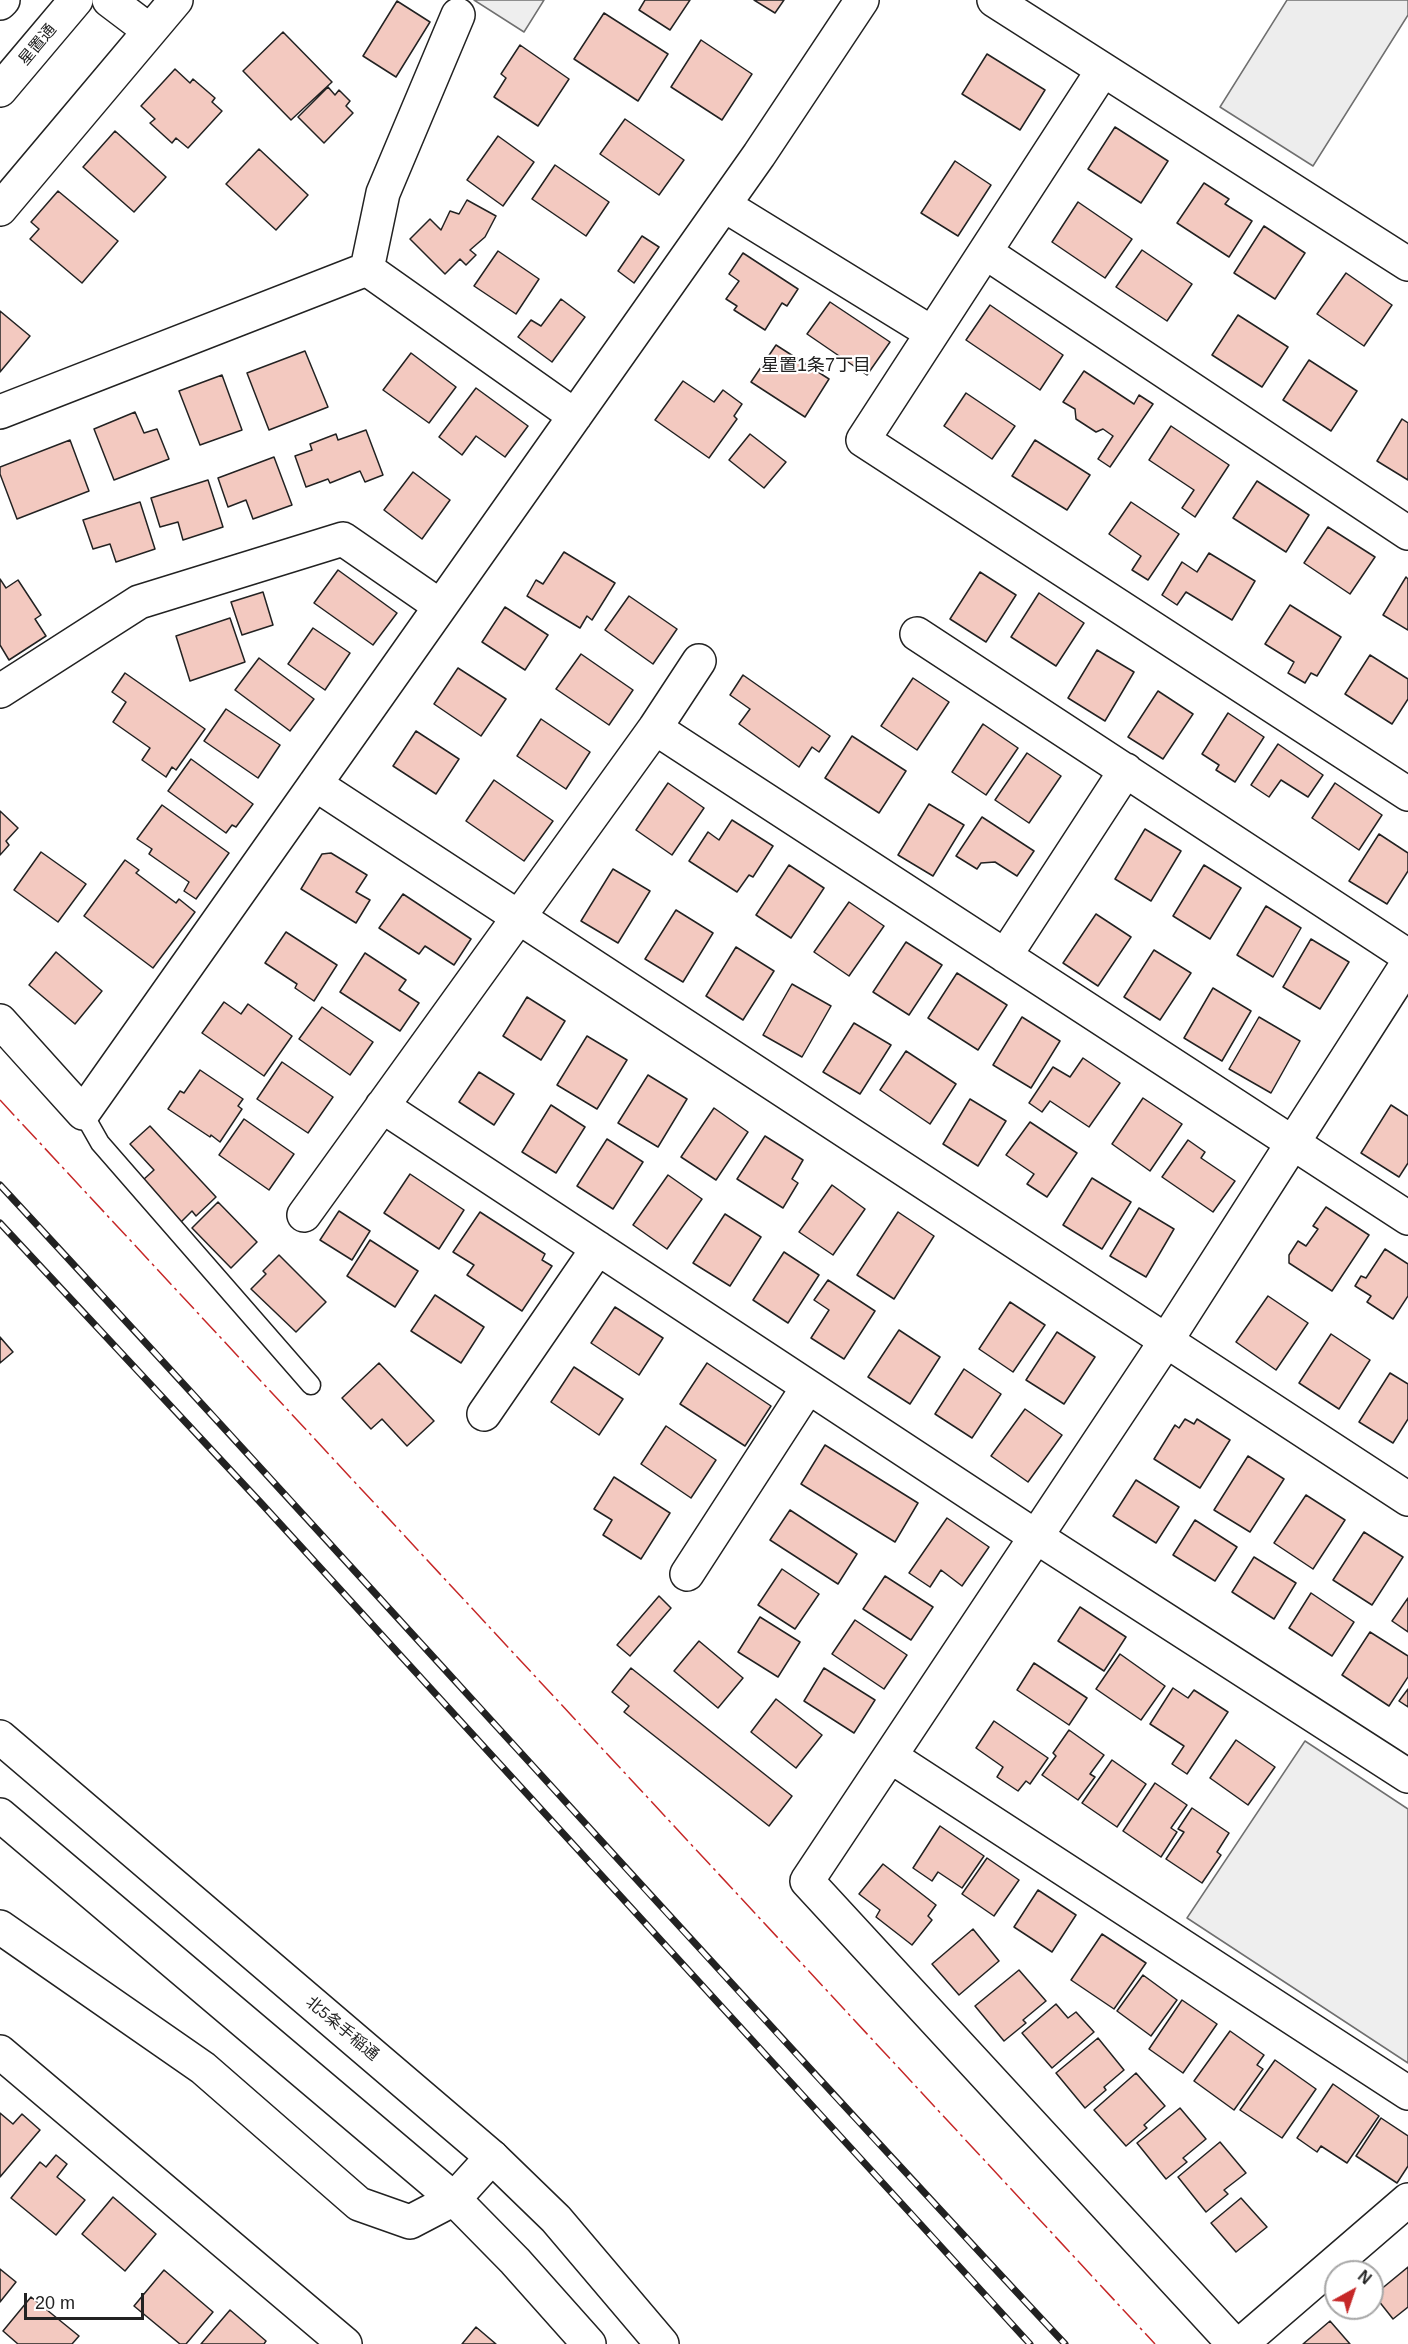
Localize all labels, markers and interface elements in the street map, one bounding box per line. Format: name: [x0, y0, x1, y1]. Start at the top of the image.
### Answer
street label: 星置通: [15, 20, 61, 70]
district label: 星置1条7丁目: [761, 355, 871, 377]
street label: 北5条手稲通: [302, 1993, 382, 2065]
north arrow: [1324, 2260, 1384, 2320]
text: N: [1355, 2267, 1374, 2288]
scale bar: [27, 2281, 147, 2319]
text: 20 m: [35, 2293, 75, 2313]

